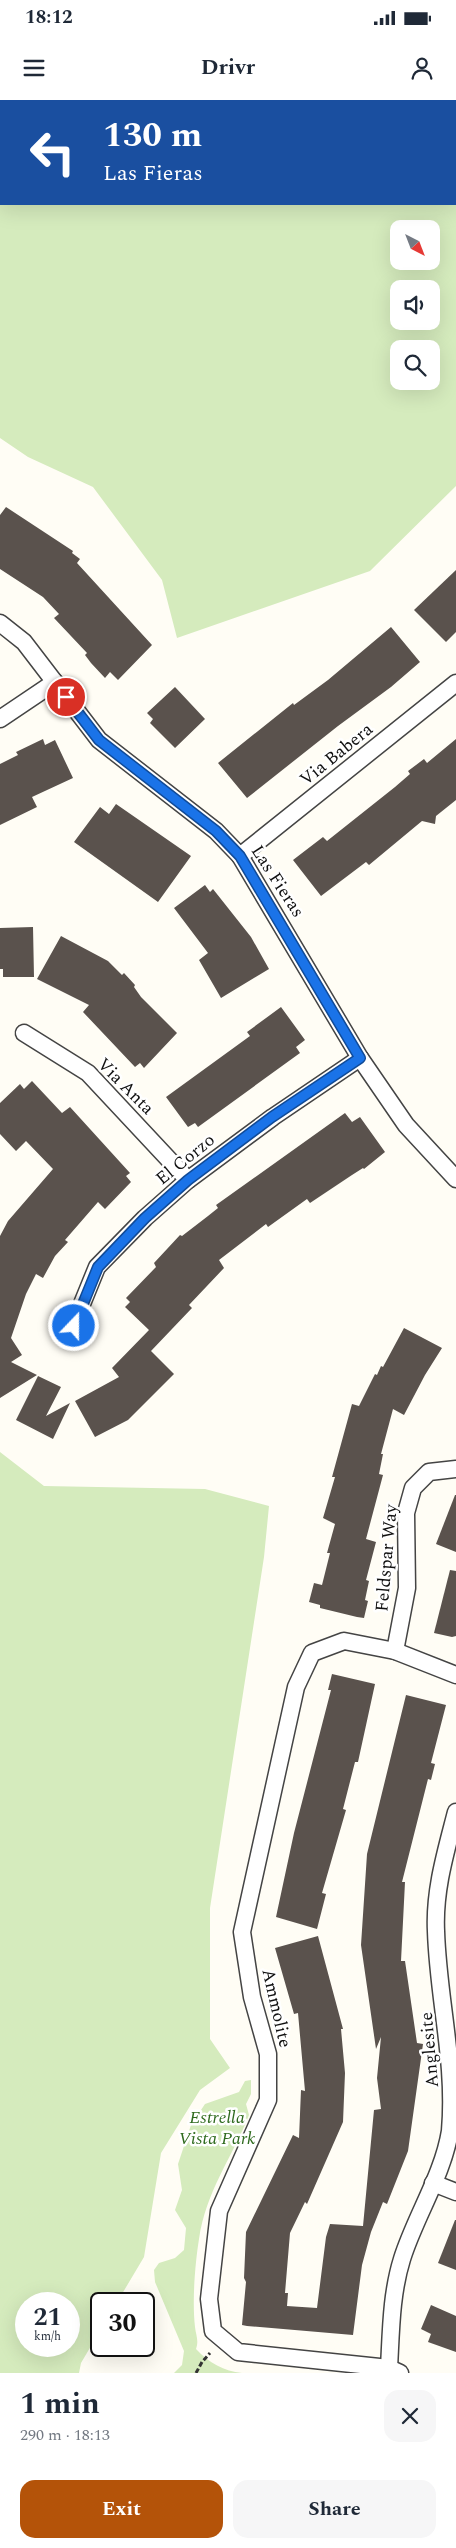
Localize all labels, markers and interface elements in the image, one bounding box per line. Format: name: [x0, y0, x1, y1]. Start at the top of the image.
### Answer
text: 18:12: [25, 3, 73, 32]
text: Drivr: [201, 51, 255, 84]
icon: menu: [20, 54, 48, 82]
icon: person: [408, 54, 436, 82]
text: 130 m: [103, 109, 202, 162]
icon: left: [20, 120, 85, 185]
text: Las Fieras: [103, 157, 203, 190]
north arrow: [390, 220, 440, 270]
map controls: [390, 220, 440, 390]
button: sound: [390, 280, 440, 330]
button: search: [390, 340, 440, 390]
pin: [45, 676, 87, 718]
icon: arrive: [52, 683, 80, 711]
street label: Via Babera: [294, 716, 379, 793]
street label: Las Fieras: [244, 840, 311, 923]
street label: Via Anta: [91, 1052, 161, 1121]
street label: El Corzo: [150, 1127, 221, 1192]
position arrow: [47, 1299, 99, 1351]
street label: Feldspar Way: [368, 1502, 405, 1613]
street label: Ammolite: [254, 1966, 299, 2050]
street label: Anglesite: [413, 2011, 446, 2089]
park label: Estrella Vista Park: [178, 2104, 256, 2152]
speed limit sign: 30: [90, 2292, 155, 2357]
text: 21: [33, 2299, 62, 2337]
text: km/h: [34, 2327, 61, 2346]
text: 1 min: [20, 2381, 100, 2427]
button: close: [384, 2390, 436, 2442]
text: 290 m · 18:13: [20, 2423, 110, 2447]
button: Exit: [20, 2480, 223, 2538]
button: Share: [233, 2480, 436, 2538]

